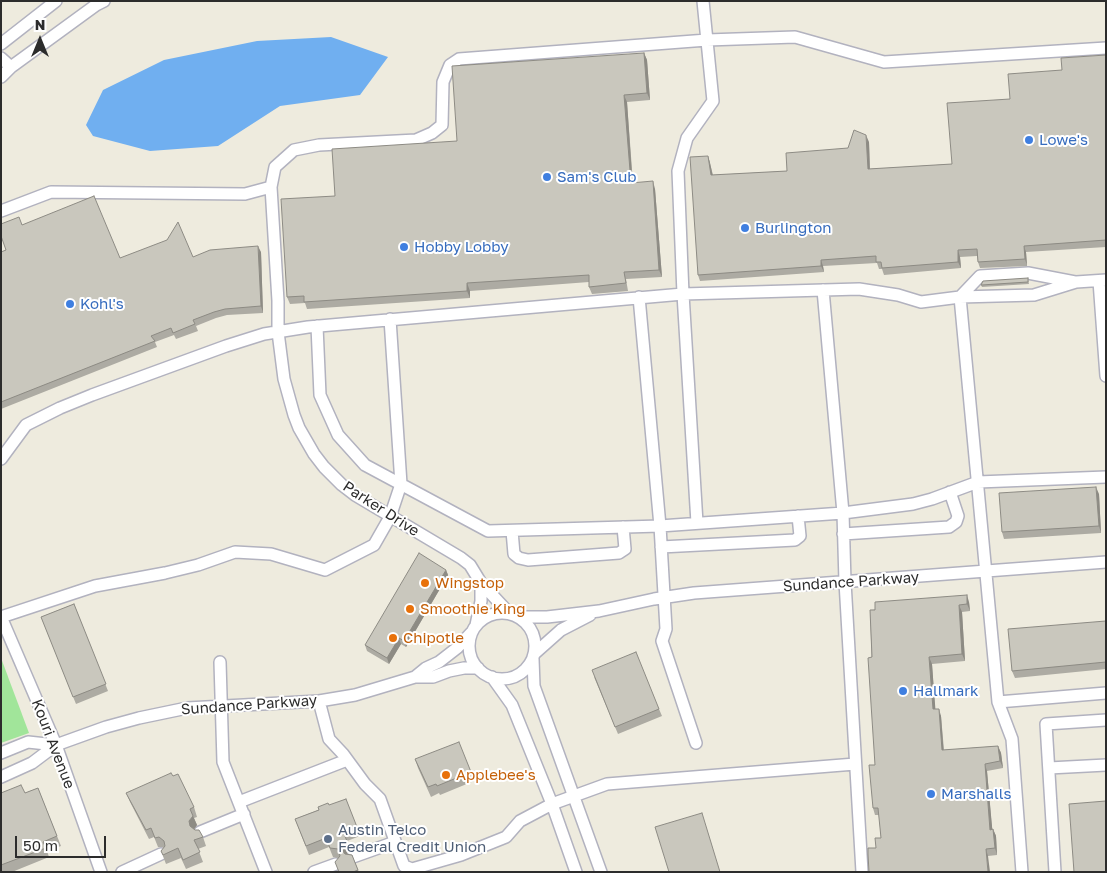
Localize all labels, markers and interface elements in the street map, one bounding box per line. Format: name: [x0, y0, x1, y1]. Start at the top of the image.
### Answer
north arrow: [15, 15, 65, 65]
text: N: [35, 16, 45, 33]
place label: Lowe's: [1039, 131, 1088, 149]
marker: Lowe's: [1023, 134, 1035, 146]
place label: Sam's Club: [557, 168, 636, 186]
marker: Sam's Club: [541, 171, 553, 183]
place label: Burlington: [755, 219, 831, 237]
marker: Burlington: [739, 222, 751, 234]
place label: Hobby Lobby: [414, 238, 509, 256]
marker: Hobby Lobby: [398, 241, 410, 253]
place label: Kohl's: [80, 295, 124, 313]
marker: Kohl's: [64, 298, 76, 310]
street label: Parker Drive: [339, 478, 423, 540]
street label: Sundance Parkway: [782, 568, 920, 596]
place label: Wingstop: [435, 574, 504, 592]
marker: Wingstop: [419, 577, 431, 589]
place label: Smoothie King: [420, 600, 525, 618]
marker: Smoothie King: [404, 603, 416, 615]
place label: Chipotle: [403, 629, 464, 647]
marker: Chipotle: [387, 632, 399, 644]
place label: Hallmark: [913, 682, 979, 700]
marker: Hallmark: [897, 685, 909, 697]
street label: Sundance Parkway: [180, 691, 318, 719]
street label: Kouri Avenue: [28, 697, 78, 791]
place label: Applebee's: [456, 766, 536, 784]
marker: Applebee's: [440, 769, 452, 781]
place label: Marshalls: [941, 785, 1011, 803]
marker: Marshalls: [925, 788, 937, 800]
place label: Austin Telco Federal Credit Union: [338, 821, 486, 856]
scale bar: [18, 826, 109, 858]
marker: Austin Telco Federal Credit Union: [322, 833, 334, 845]
text: 50 m: [23, 836, 58, 854]

